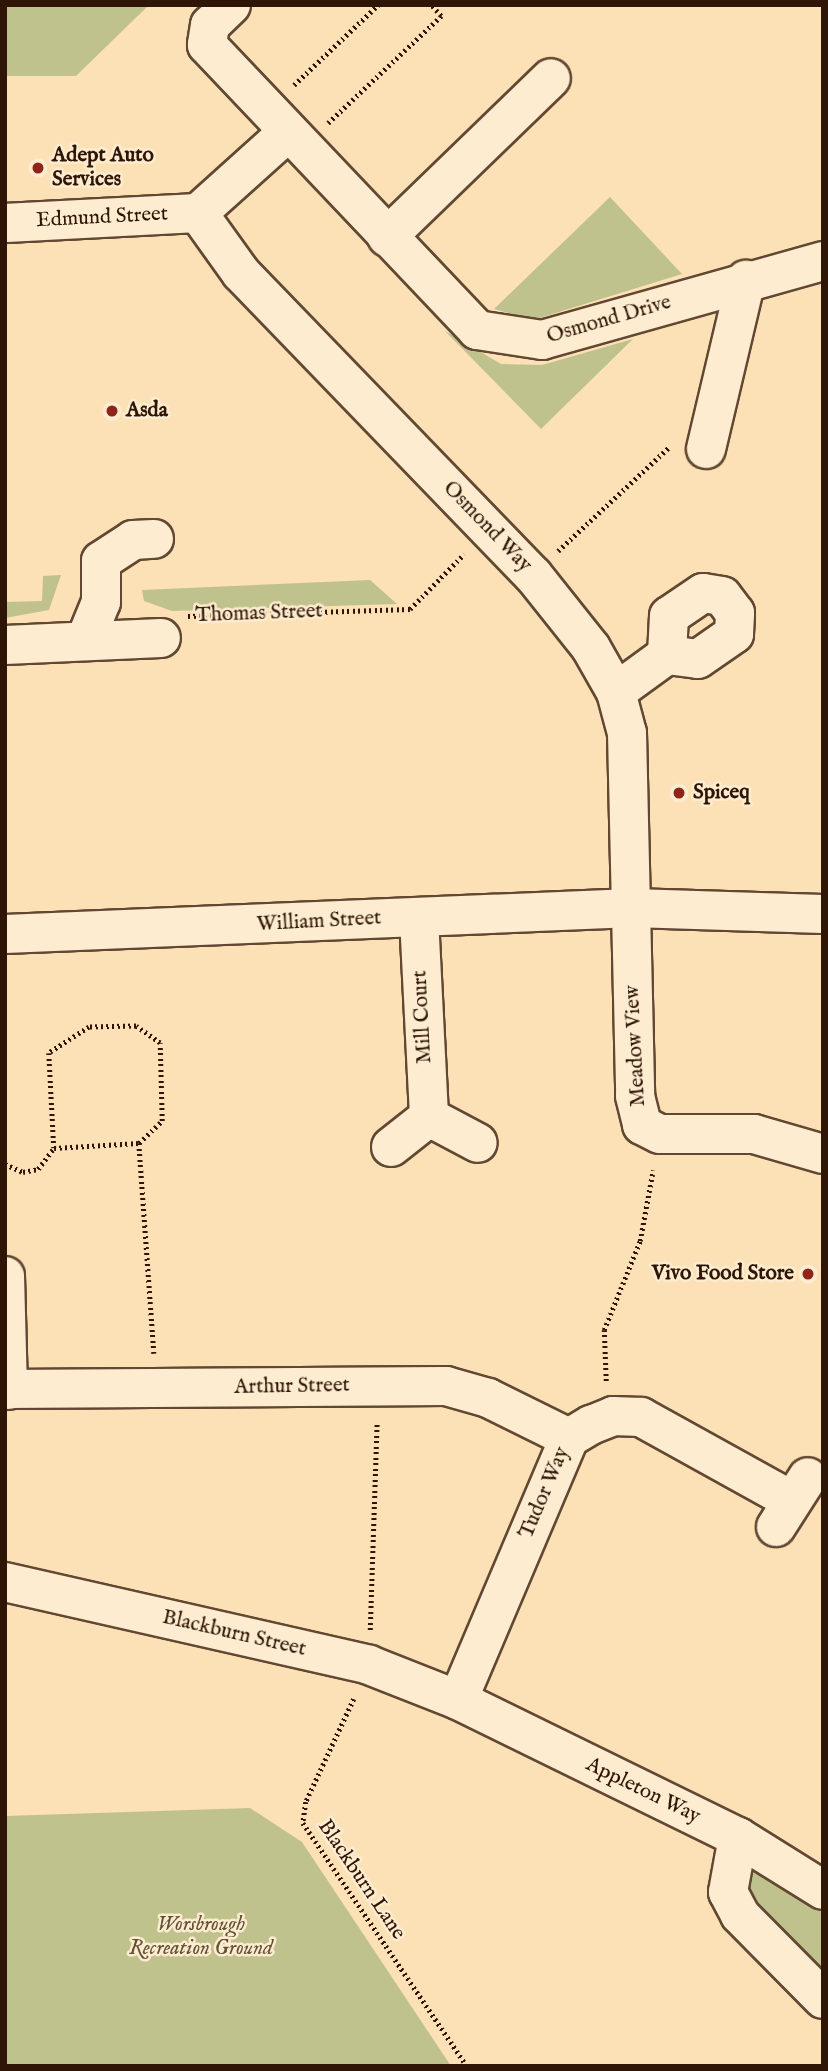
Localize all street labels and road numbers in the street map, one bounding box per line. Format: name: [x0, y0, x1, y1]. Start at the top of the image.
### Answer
street label: Edmund Street: [36, 202, 168, 234]
street label: Osmond Drive: [544, 290, 674, 350]
street label: Osmond Way: [437, 476, 537, 578]
street label: Thomas Street: [195, 599, 323, 629]
street label: William Street: [256, 906, 382, 938]
street label: Mill Court: [408, 970, 438, 1064]
street label: Meadow View: [620, 985, 652, 1107]
street label: Arthur Street: [234, 1373, 350, 1401]
street label: Tudor Way: [514, 1443, 576, 1543]
street label: Blackburn Street: [160, 1605, 308, 1663]
street label: Appleton Way: [582, 1752, 704, 1830]
street label: Blackburn Lane: [312, 1815, 410, 1945]

